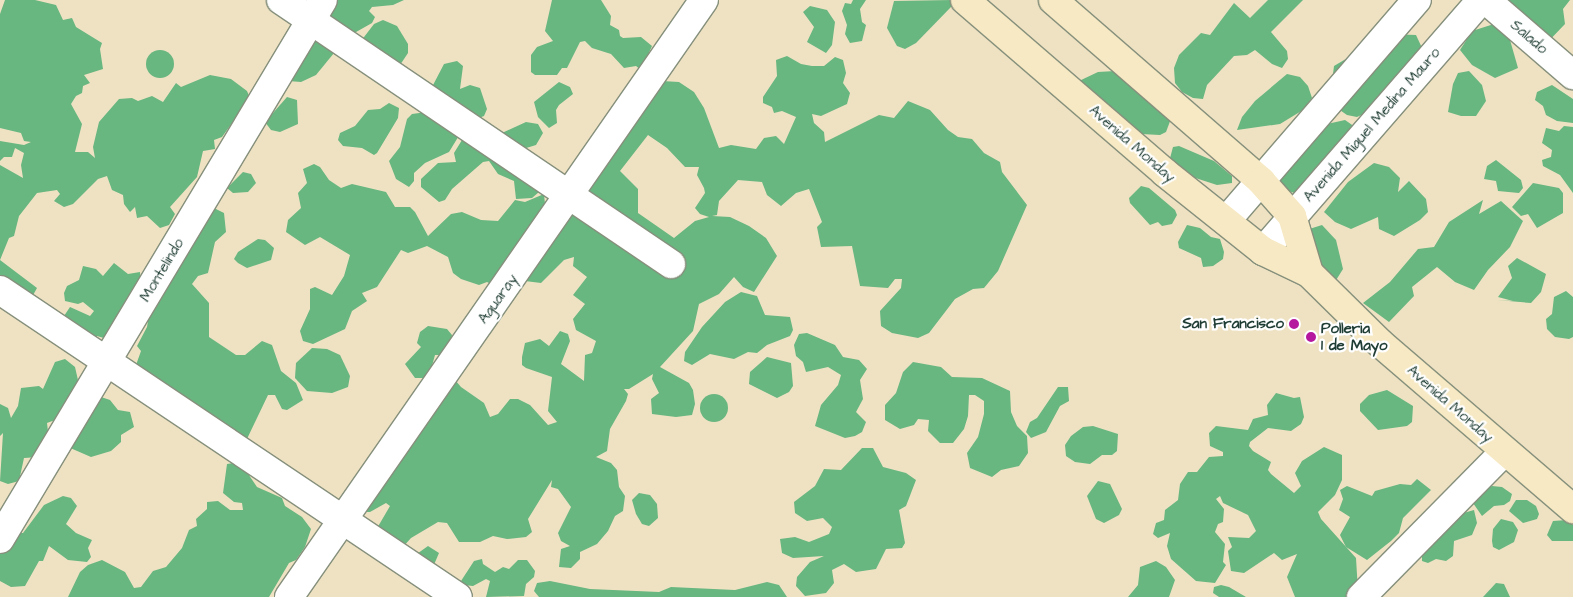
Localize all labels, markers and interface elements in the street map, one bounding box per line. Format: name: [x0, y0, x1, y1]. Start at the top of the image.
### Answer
street label: Salado: [1507, 16, 1551, 58]
street label: Avenida Miguel Medina Mauro: [1300, 44, 1444, 206]
street label: Avenida Monday: [1085, 102, 1179, 186]
street label: Montelindo: [136, 235, 188, 305]
street label: Aguaray: [474, 271, 522, 327]
place label: San Francisco: [1182, 315, 1284, 333]
marker: San Francisco: [1288, 318, 1300, 330]
place label: Polleria 1 de Mayo: [1321, 319, 1387, 354]
marker: Polleria 1 de Mayo: [1305, 331, 1317, 343]
street label: Avenida Monday: [1403, 362, 1497, 446]

